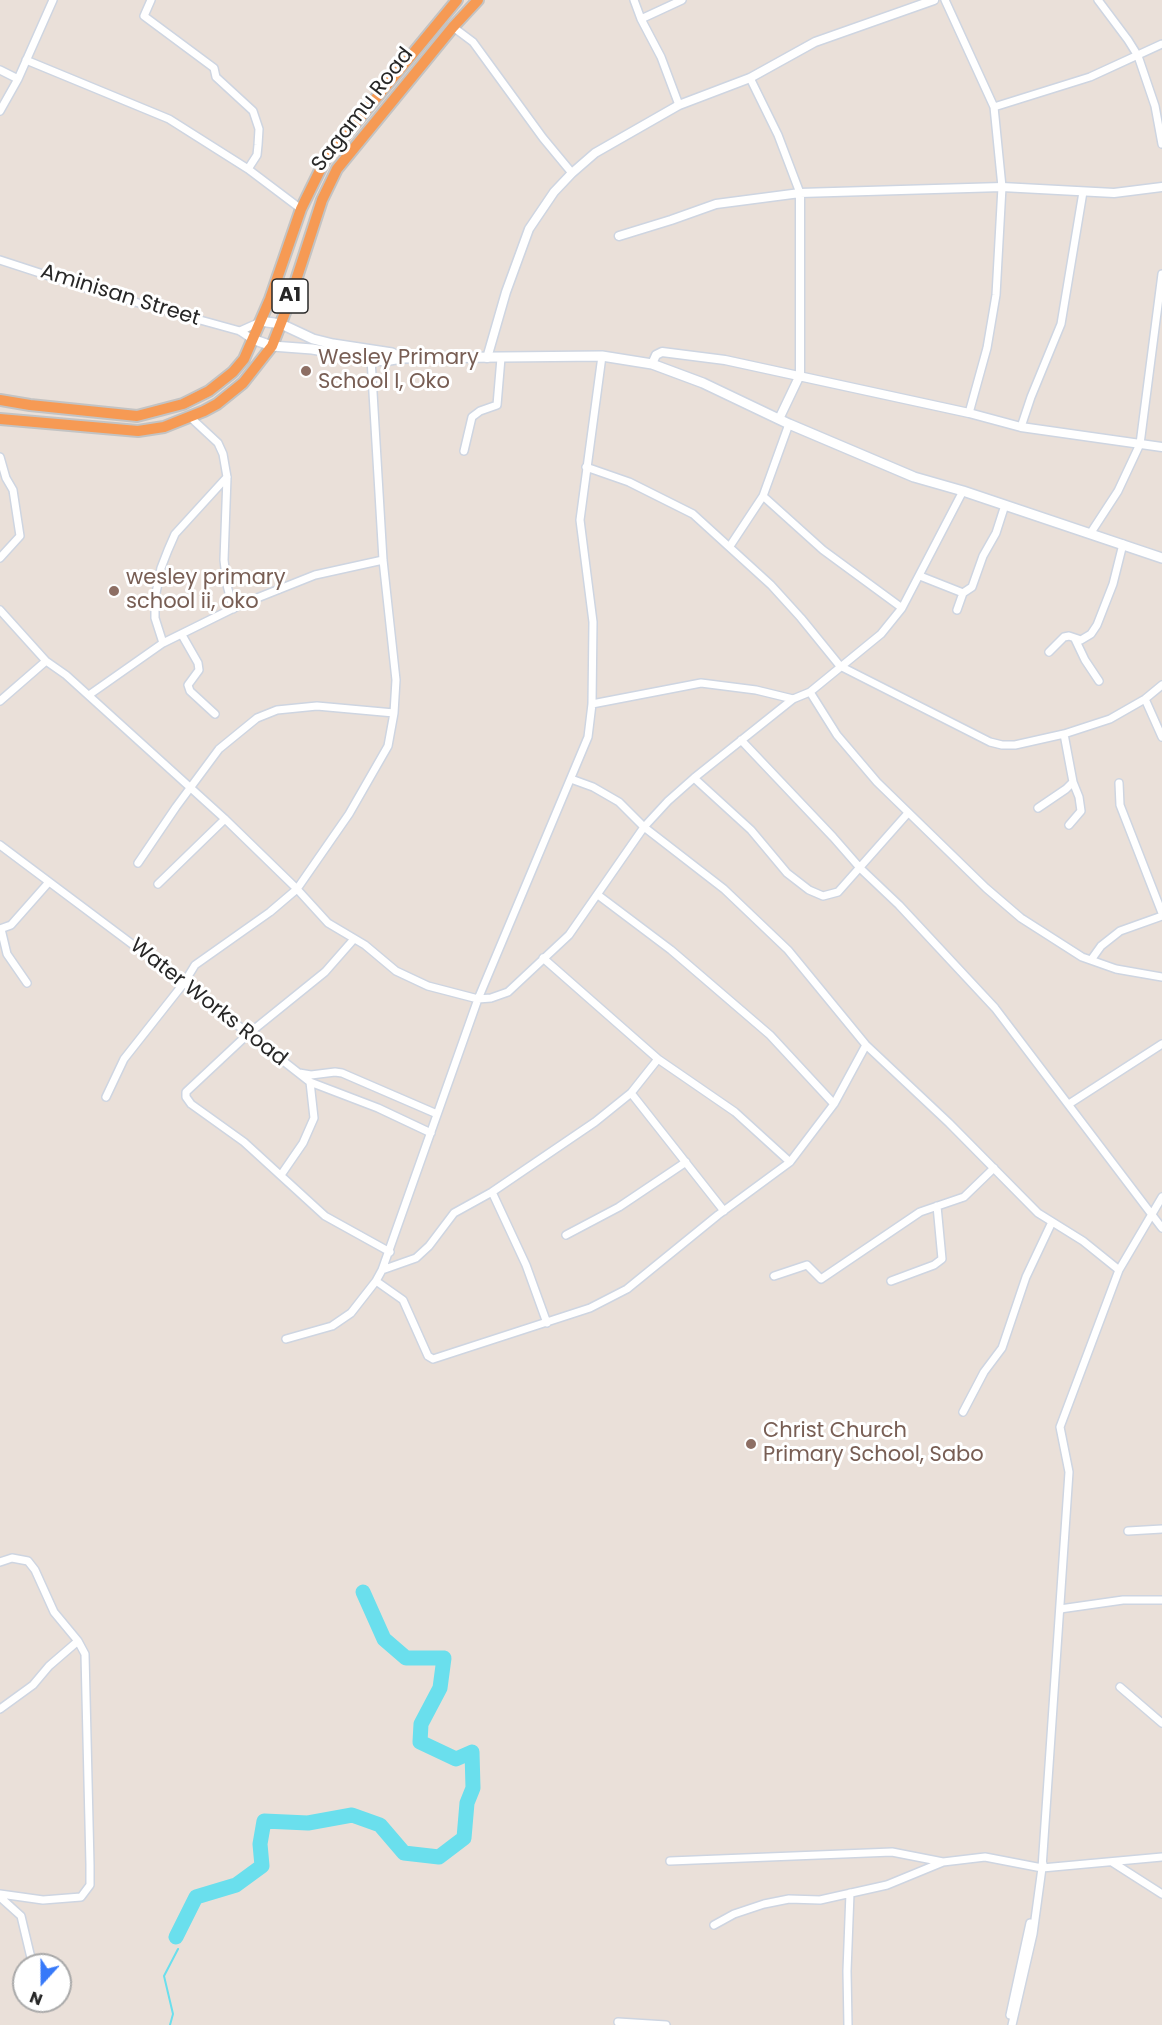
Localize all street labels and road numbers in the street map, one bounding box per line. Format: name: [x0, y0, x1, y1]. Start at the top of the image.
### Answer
street label: Sagamu Road: [307, 43, 419, 177]
street label: Aminisan Street: [37, 260, 203, 332]
road number: A1: [272, 279, 308, 313]
street label: Water Works Road: [124, 934, 292, 1072]

